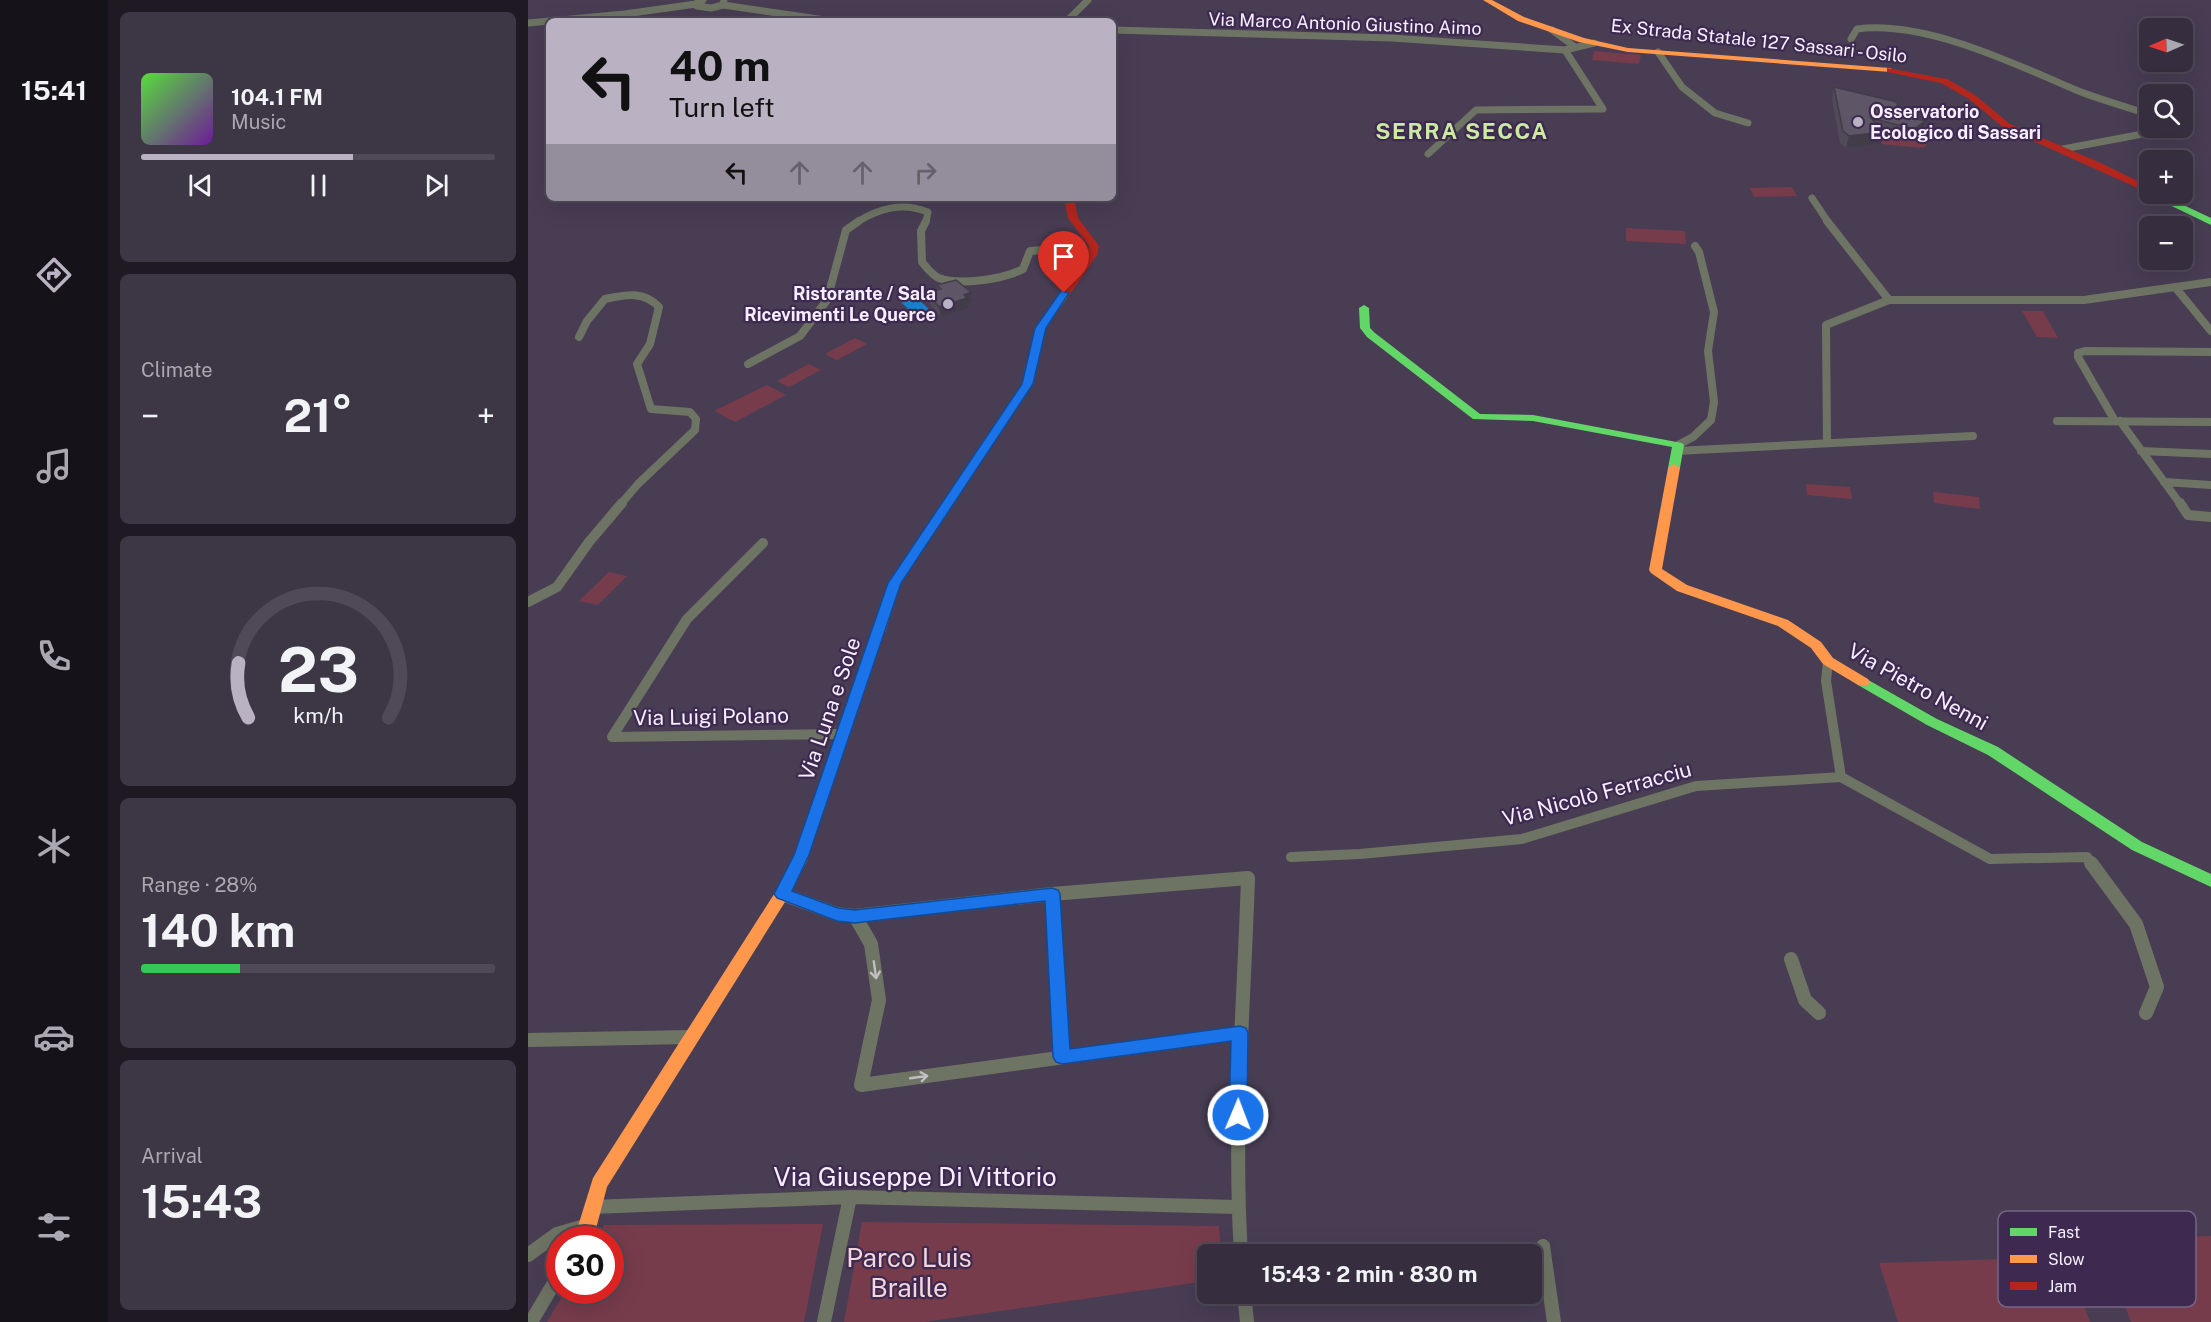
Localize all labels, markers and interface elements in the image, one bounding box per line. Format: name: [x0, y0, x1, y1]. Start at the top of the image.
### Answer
street label: Via Marco Antonio Giustino Aimo: [1208, 8, 1482, 39]
street label: Ex Strada Statale 127 Sassari - Osilo: [1610, 14, 1908, 67]
north arrow: [2139, 18, 2193, 72]
map controls: [2139, 18, 2193, 270]
text: 40 m: [669, 41, 771, 90]
icon: left: [570, 42, 648, 120]
text: 15:41: [21, 74, 87, 106]
text: 104.1 FM: [231, 84, 323, 110]
button: search: [2139, 84, 2193, 138]
text: Turn left: [669, 91, 775, 123]
place label: Osservatorio Ecologico di Sassari: [1870, 101, 2041, 143]
text: Music: [231, 110, 286, 134]
marker: Osservatorio Ecologico di Sassari: [1851, 115, 1865, 129]
district label: SERRA SECCA: [1375, 118, 1549, 144]
button: +: [2139, 150, 2193, 204]
icon: left: [720, 156, 753, 189]
icon: ahead: [783, 156, 816, 189]
icon: ahead: [846, 156, 879, 189]
icon: right: [909, 156, 942, 189]
icon: previous: [184, 169, 217, 202]
icon: pause: [302, 169, 335, 202]
icon: next: [420, 169, 453, 202]
button: −: [2139, 216, 2193, 270]
pin: [1038, 231, 1089, 293]
icon: arrive: [1047, 240, 1080, 273]
icon: directions: [33, 254, 75, 296]
place label: Ristorante / Sala Ricevimenti Le Querce: [744, 283, 936, 325]
marker: Ristorante / Sala Ricevimenti Le Querce: [941, 297, 955, 311]
text: Climate: [141, 358, 213, 382]
text: 21°: [283, 389, 353, 442]
text: −: [141, 397, 159, 435]
text: +: [477, 397, 495, 435]
icon: music: [33, 445, 75, 487]
text: 23: [277, 633, 359, 706]
street label: Via Luna e Sole: [793, 634, 866, 784]
icon: phone: [33, 635, 75, 677]
street label: Via Pietro Nenni: [1844, 638, 1993, 735]
text: km/h: [293, 703, 343, 728]
street label: Via Luigi Polano: [633, 703, 789, 730]
street label: Via Nicolò Ferracciu: [1500, 756, 1694, 831]
icon: climate: [33, 825, 75, 867]
text: Range · 28%: [141, 873, 257, 897]
text: 140 km: [141, 904, 295, 957]
one-way arrow: [869, 960, 880, 980]
icon: car: [33, 1016, 75, 1058]
one-way arrow: [908, 1071, 928, 1082]
position arrow: [1206, 1083, 1270, 1147]
text: Arrival: [141, 1144, 203, 1168]
street label: Via Giuseppe Di Vittorio: [773, 1161, 1057, 1192]
text: 15:43: [141, 1175, 262, 1228]
icon: filters: [33, 1206, 75, 1248]
legend: [1998, 1211, 2196, 1307]
text: Fast: [2048, 1223, 2080, 1242]
speed limit sign: 30: [546, 1226, 624, 1304]
park label: Parco Luis Braille: [846, 1242, 972, 1303]
text: Slow: [2048, 1250, 2085, 1269]
text: 15:43 · 2 min · 830 m: [1261, 1261, 1478, 1287]
text: Jam: [2048, 1277, 2077, 1296]

